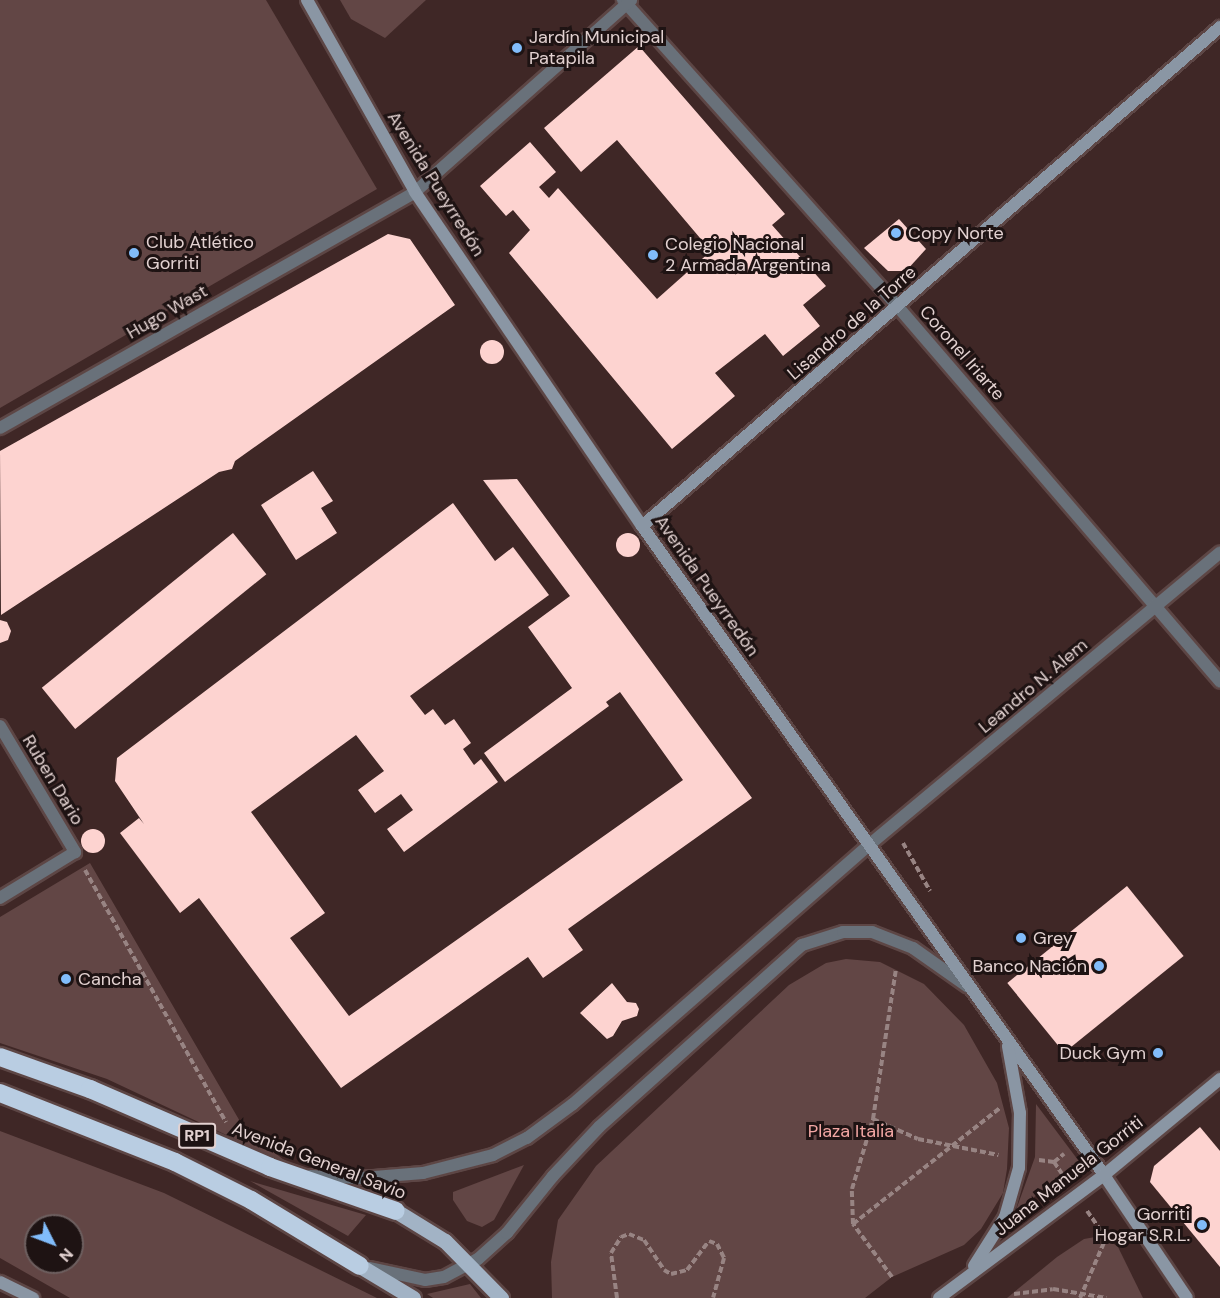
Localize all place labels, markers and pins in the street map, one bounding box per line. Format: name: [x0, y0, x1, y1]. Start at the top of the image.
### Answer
place label: Jardín Municipal Patapila: [529, 27, 664, 70]
marker: Jardín Municipal Patapila: [510, 41, 524, 55]
place label: Copy Norte: [908, 222, 1004, 244]
marker: Copy Norte: [889, 226, 903, 240]
place label: Club Atlético Gorriti: [146, 232, 254, 274]
place label: Colegio Nacional 2 Armada Argentina: [665, 234, 831, 276]
marker: Club Atlético Gorriti: [127, 246, 141, 260]
marker: Colegio Nacional 2 Armada Argentina: [646, 248, 660, 262]
place label: Grey: [1033, 927, 1073, 949]
marker: Grey: [1014, 931, 1028, 945]
place label: Banco Nación: [972, 955, 1087, 977]
marker: Banco Nación: [1092, 959, 1106, 973]
place label: Cancha: [78, 968, 141, 990]
marker: Cancha: [59, 972, 73, 986]
place label: Duck Gym: [1059, 1042, 1146, 1064]
marker: Duck Gym: [1151, 1046, 1165, 1060]
place label: Gorriti Hogar S.R.L.: [1095, 1204, 1190, 1246]
marker: Gorriti Hogar S.R.L.: [1195, 1218, 1209, 1232]

